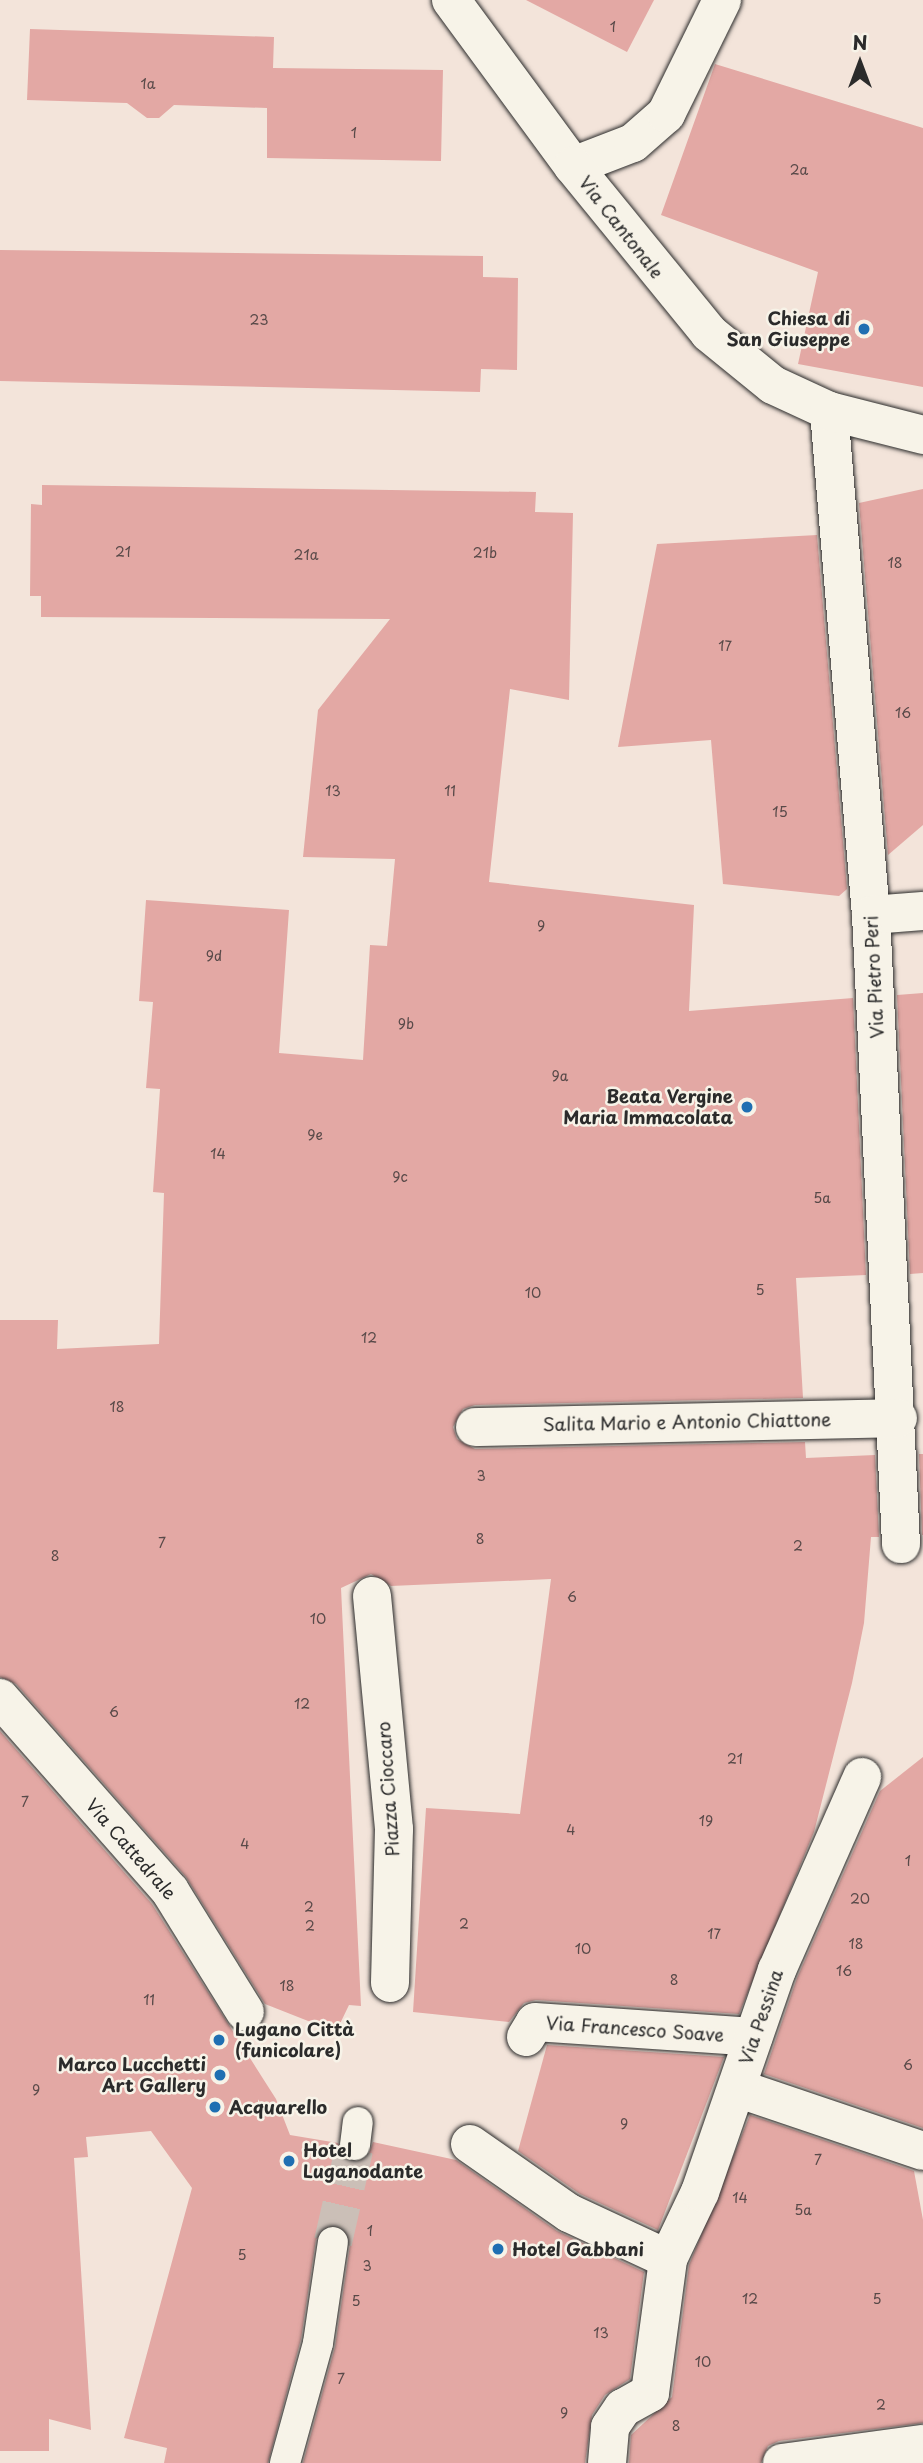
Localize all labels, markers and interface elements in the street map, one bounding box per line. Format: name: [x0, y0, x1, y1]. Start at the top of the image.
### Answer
house number: 1: [610, 19, 616, 35]
north arrow: [825, 28, 895, 98]
text: N: [852, 28, 868, 56]
house number: 1a: [141, 76, 155, 92]
house number: 1: [351, 125, 357, 141]
house number: 2a: [790, 162, 808, 178]
street label: Via Cantonale: [574, 171, 668, 283]
place label: Chiesa di San Giuseppe: [727, 308, 850, 350]
house number: 23: [250, 312, 268, 328]
marker: Chiesa di San Giuseppe: [856, 321, 872, 337]
house number: 21: [115, 544, 131, 560]
house number: 21b: [473, 545, 497, 561]
house number: 21a: [294, 547, 318, 563]
house number: 18: [887, 555, 903, 571]
house number: 17: [718, 638, 732, 654]
house number: 16: [895, 705, 911, 721]
house number: 13: [325, 783, 341, 799]
house number: 11: [444, 783, 456, 799]
house number: 15: [772, 804, 788, 820]
street label: Via Pietro Peri: [860, 915, 888, 1039]
house number: 9: [537, 918, 545, 934]
house number: 9d: [206, 948, 222, 964]
house number: 9b: [398, 1016, 414, 1032]
house number: 9a: [552, 1068, 568, 1084]
place label: Beata Vergine Maria Immacolata: [562, 1086, 733, 1128]
marker: Beata Vergine Maria Immacolata: [739, 1099, 755, 1115]
house number: 9e: [307, 1127, 323, 1143]
house number: 14: [210, 1146, 226, 1162]
house number: 9c: [392, 1169, 408, 1185]
house number: 5a: [813, 1190, 831, 1206]
house number: 5: [755, 1282, 765, 1298]
house number: 10: [525, 1285, 541, 1301]
house number: 12: [361, 1330, 377, 1346]
house number: 18: [109, 1399, 125, 1415]
street label: Salita Mario e Antonio Chiattone: [542, 1409, 832, 1435]
house number: 3: [476, 1468, 486, 1484]
house number: 8: [476, 1531, 484, 1547]
house number: 7: [158, 1535, 166, 1551]
house number: 2: [793, 1538, 803, 1554]
house number: 8: [51, 1548, 59, 1564]
house number: 6: [567, 1589, 577, 1605]
house number: 10: [310, 1611, 326, 1627]
house number: 12: [294, 1696, 310, 1712]
house number: 6: [109, 1704, 119, 1720]
street label: Piazza Cioccaro: [372, 1720, 404, 1858]
house number: 21: [727, 1751, 743, 1767]
house number: 7: [21, 1794, 29, 1810]
street label: Via Cattedrale: [81, 1794, 181, 1904]
house number: 19: [699, 1813, 713, 1829]
house number: 4: [566, 1822, 576, 1838]
house number: 4: [240, 1836, 250, 1852]
house number: 1: [905, 1853, 911, 1869]
house number: 20: [850, 1891, 870, 1907]
house number: 2: [304, 1899, 314, 1915]
house number: 2: [459, 1916, 469, 1932]
house number: 2: [305, 1918, 315, 1934]
house number: 17: [707, 1926, 721, 1942]
house number: 18: [848, 1936, 864, 1952]
house number: 10: [575, 1941, 591, 1957]
house number: 16: [836, 1963, 852, 1979]
street label: Via Pessina: [735, 1967, 787, 2067]
house number: 8: [670, 1972, 678, 1988]
house number: 18: [279, 1978, 295, 1994]
house number: 11: [143, 1992, 155, 2008]
street label: Via Francesco Soave: [546, 2012, 724, 2046]
place label: Lugano Città (funicolare): [235, 2019, 354, 2062]
marker: Lugano Città (funicolare): [209, 2030, 229, 2050]
place label: Marco Lucchetti Art Gallery: [58, 2054, 206, 2096]
house number: 6: [903, 2057, 913, 2073]
marker: Marco Lucchetti Art Gallery: [212, 2067, 228, 2083]
house number: 9: [32, 2082, 40, 2098]
place label: Acquarello: [229, 2096, 327, 2118]
marker: Acquarello: [207, 2099, 223, 2115]
house number: 9: [620, 2116, 628, 2132]
place label: Hotel Luganodante: [303, 2140, 423, 2182]
house number: 7: [814, 2152, 822, 2168]
marker: Hotel Luganodante: [281, 2153, 297, 2169]
house number: 14: [732, 2190, 748, 2206]
house number: 5a: [794, 2202, 812, 2218]
house number: 1: [367, 2223, 373, 2239]
place label: Hotel Gabbani: [512, 2238, 644, 2260]
marker: Hotel Gabbani: [490, 2241, 506, 2257]
house number: 5: [237, 2247, 247, 2263]
house number: 3: [362, 2258, 372, 2274]
house number: 12: [742, 2291, 758, 2307]
house number: 5: [872, 2291, 882, 2307]
house number: 5: [351, 2293, 361, 2309]
house number: 13: [593, 2325, 609, 2341]
house number: 10: [695, 2354, 711, 2370]
house number: 7: [337, 2371, 345, 2387]
house number: 2: [876, 2397, 886, 2413]
house number: 9: [560, 2405, 568, 2421]
house number: 8: [672, 2418, 680, 2434]

